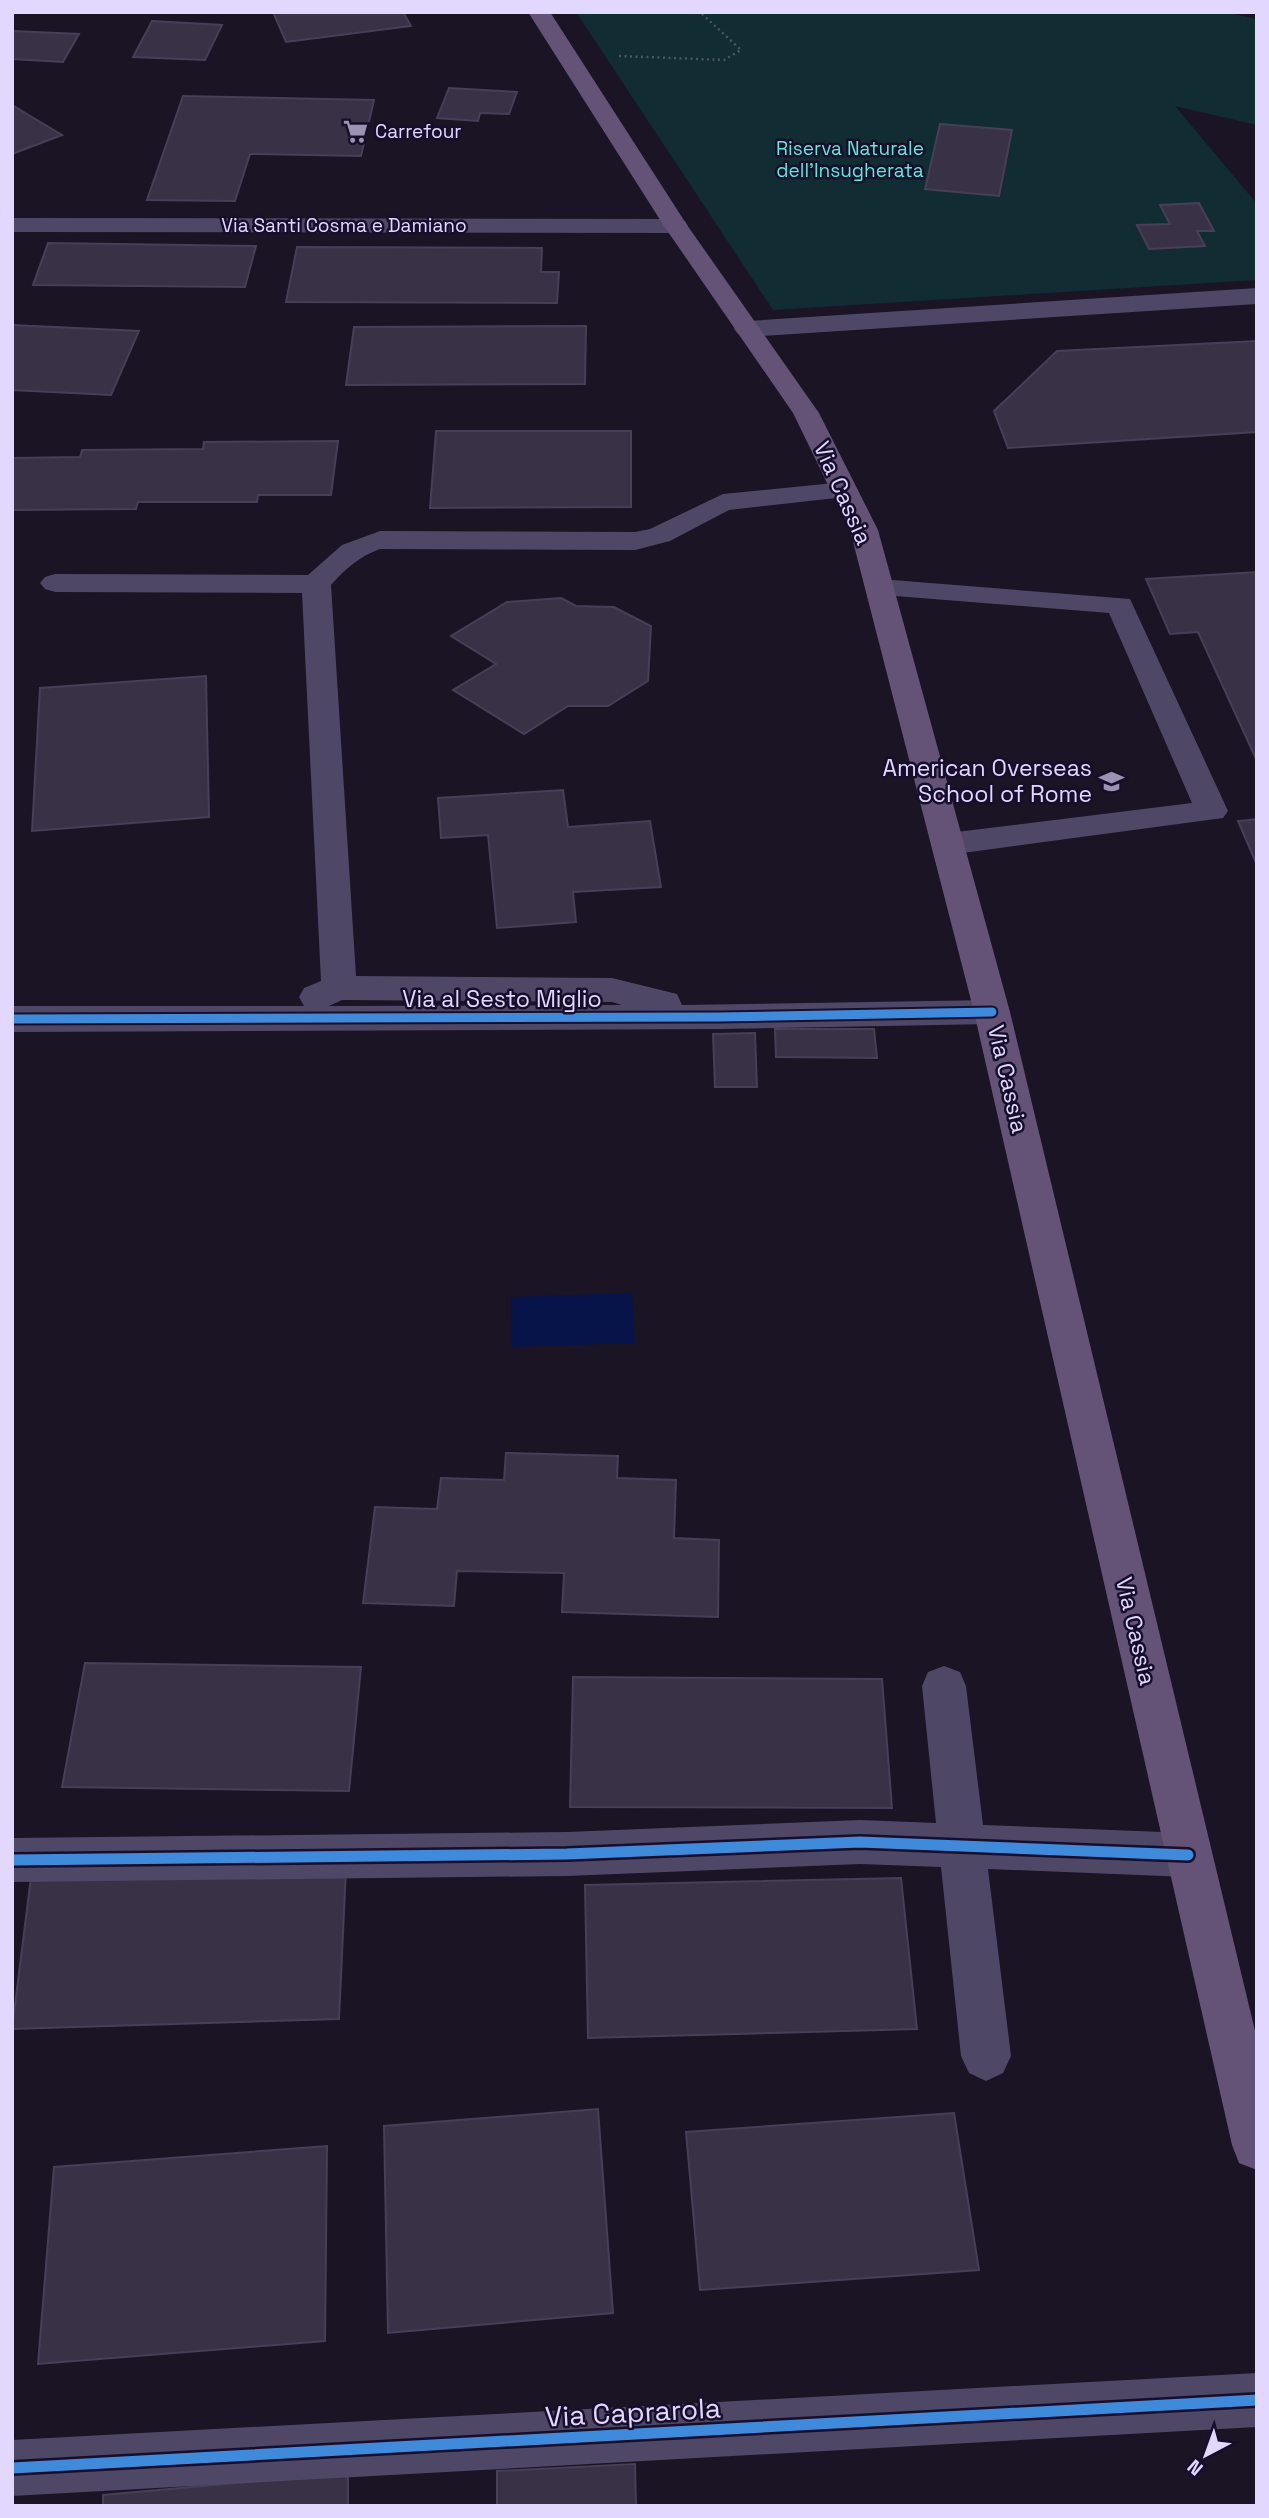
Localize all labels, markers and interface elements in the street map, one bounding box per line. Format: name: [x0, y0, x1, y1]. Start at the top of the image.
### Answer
supermarket icon: Carrefour: [341, 117, 369, 145]
place label: Carrefour: [375, 119, 461, 144]
park label: Riserva Naturale dell'Insugherata: [776, 136, 924, 183]
street label: Via Santi Cosma e Damiano: [221, 213, 467, 238]
street label: Via Cassia: [807, 437, 879, 549]
place label: American Overseas School of Rome: [882, 753, 1092, 809]
school or university icon: American Overseas School of Rome: [1098, 767, 1126, 795]
street label: Via al Sesto Miglio: [402, 984, 602, 1014]
street label: Via Cassia: [981, 1022, 1035, 1136]
street label: Via Cassia: [1109, 1574, 1163, 1688]
street label: Via Caprarola: [544, 2389, 722, 2435]
north arrow: [1171, 2420, 1241, 2490]
text: N: [1182, 2454, 1208, 2481]

